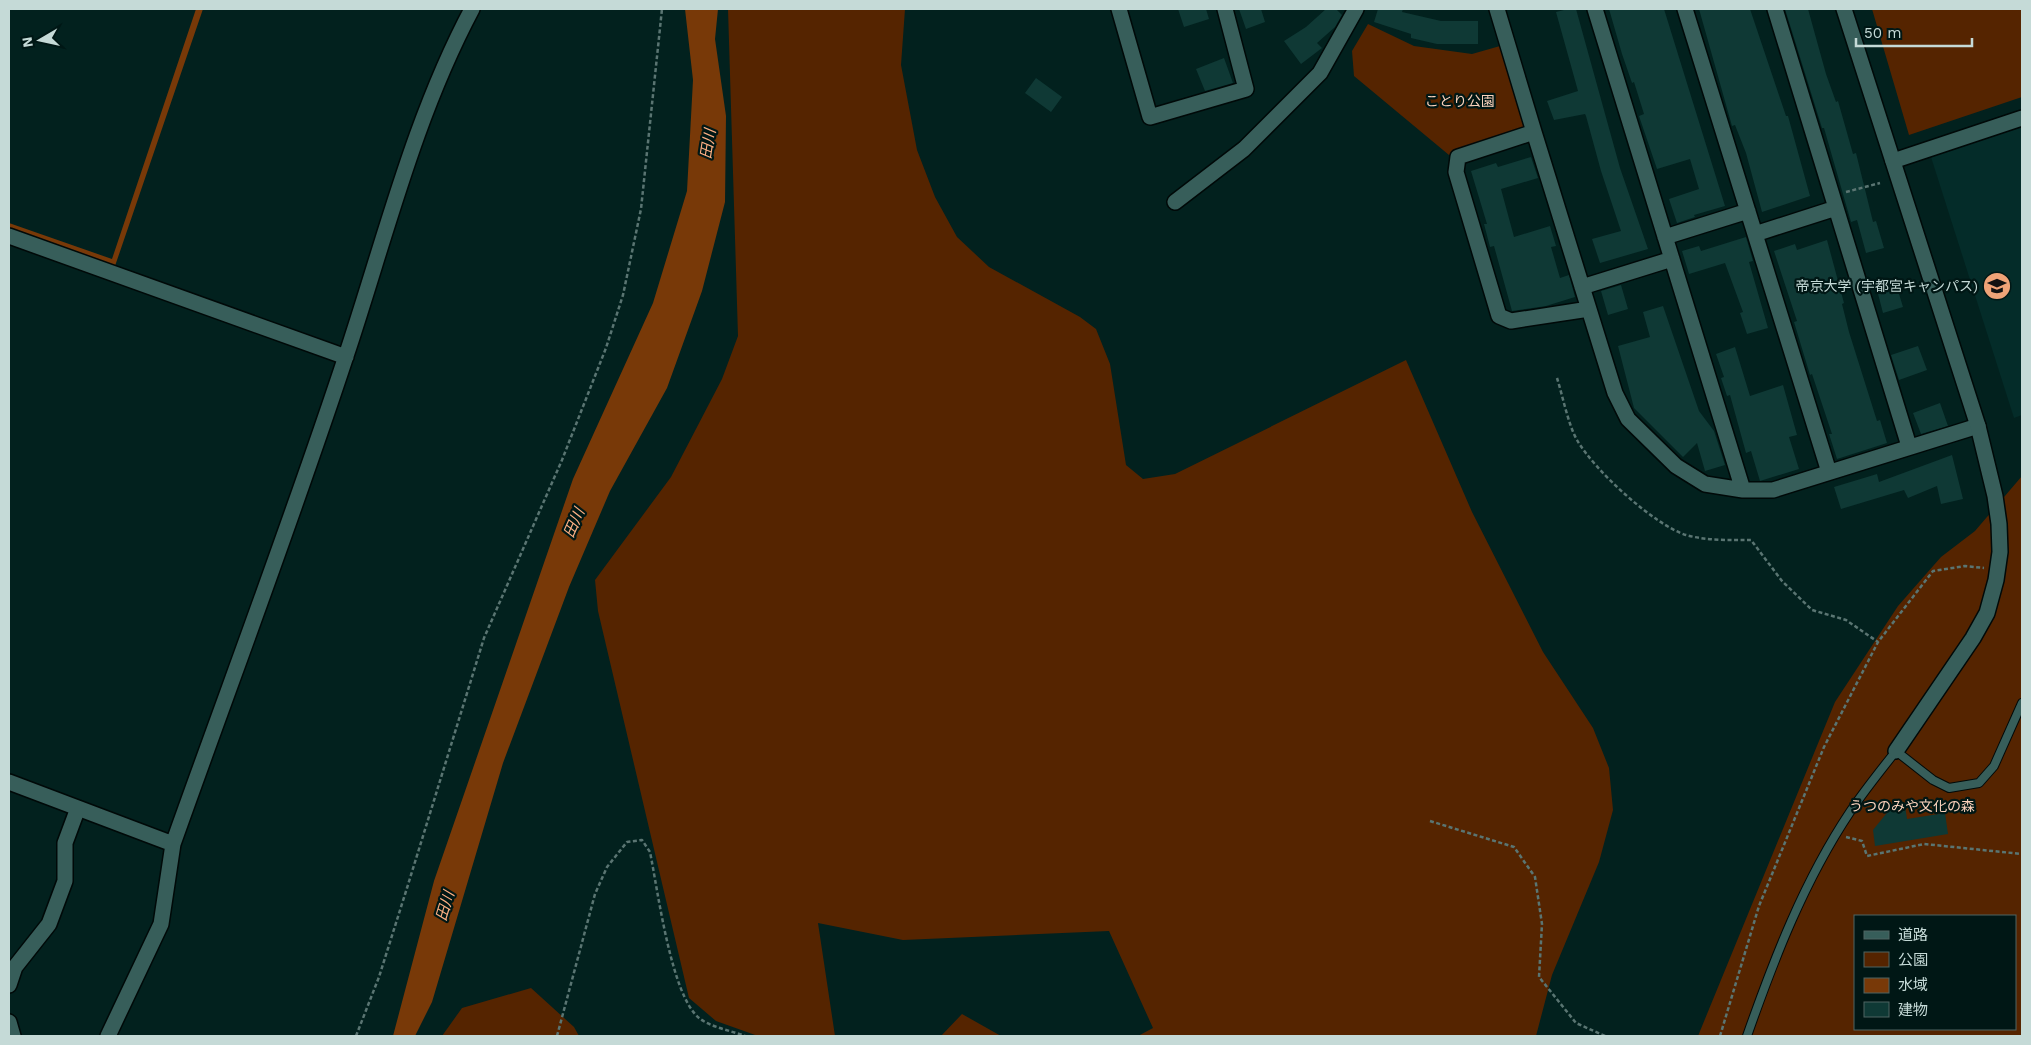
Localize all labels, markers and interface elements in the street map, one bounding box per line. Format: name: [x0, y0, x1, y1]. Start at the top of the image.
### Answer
north arrow: [15, 15, 65, 65]
scale bar: [1856, 15, 1972, 47]
text: 50 m: [1864, 24, 1901, 42]
text: N: [18, 36, 36, 48]
park label: ことり公園: [1425, 93, 1495, 109]
water label: 田川: [697, 126, 720, 160]
school or university icon: 帝京大学 (宇都宮キャンパス): [1982, 271, 2012, 301]
place label: 帝京大学 (宇都宮キャンパス): [1795, 278, 1978, 294]
water label: 田川: [560, 504, 589, 540]
park label: うつのみや文化の森: [1849, 798, 1975, 814]
water label: 田川: [432, 887, 459, 923]
legend: [1854, 915, 2016, 1030]
text: 道路: [1898, 926, 1928, 944]
text: 公園: [1898, 951, 1928, 969]
text: 水域: [1898, 976, 1928, 994]
text: 建物: [1898, 1001, 1928, 1019]

